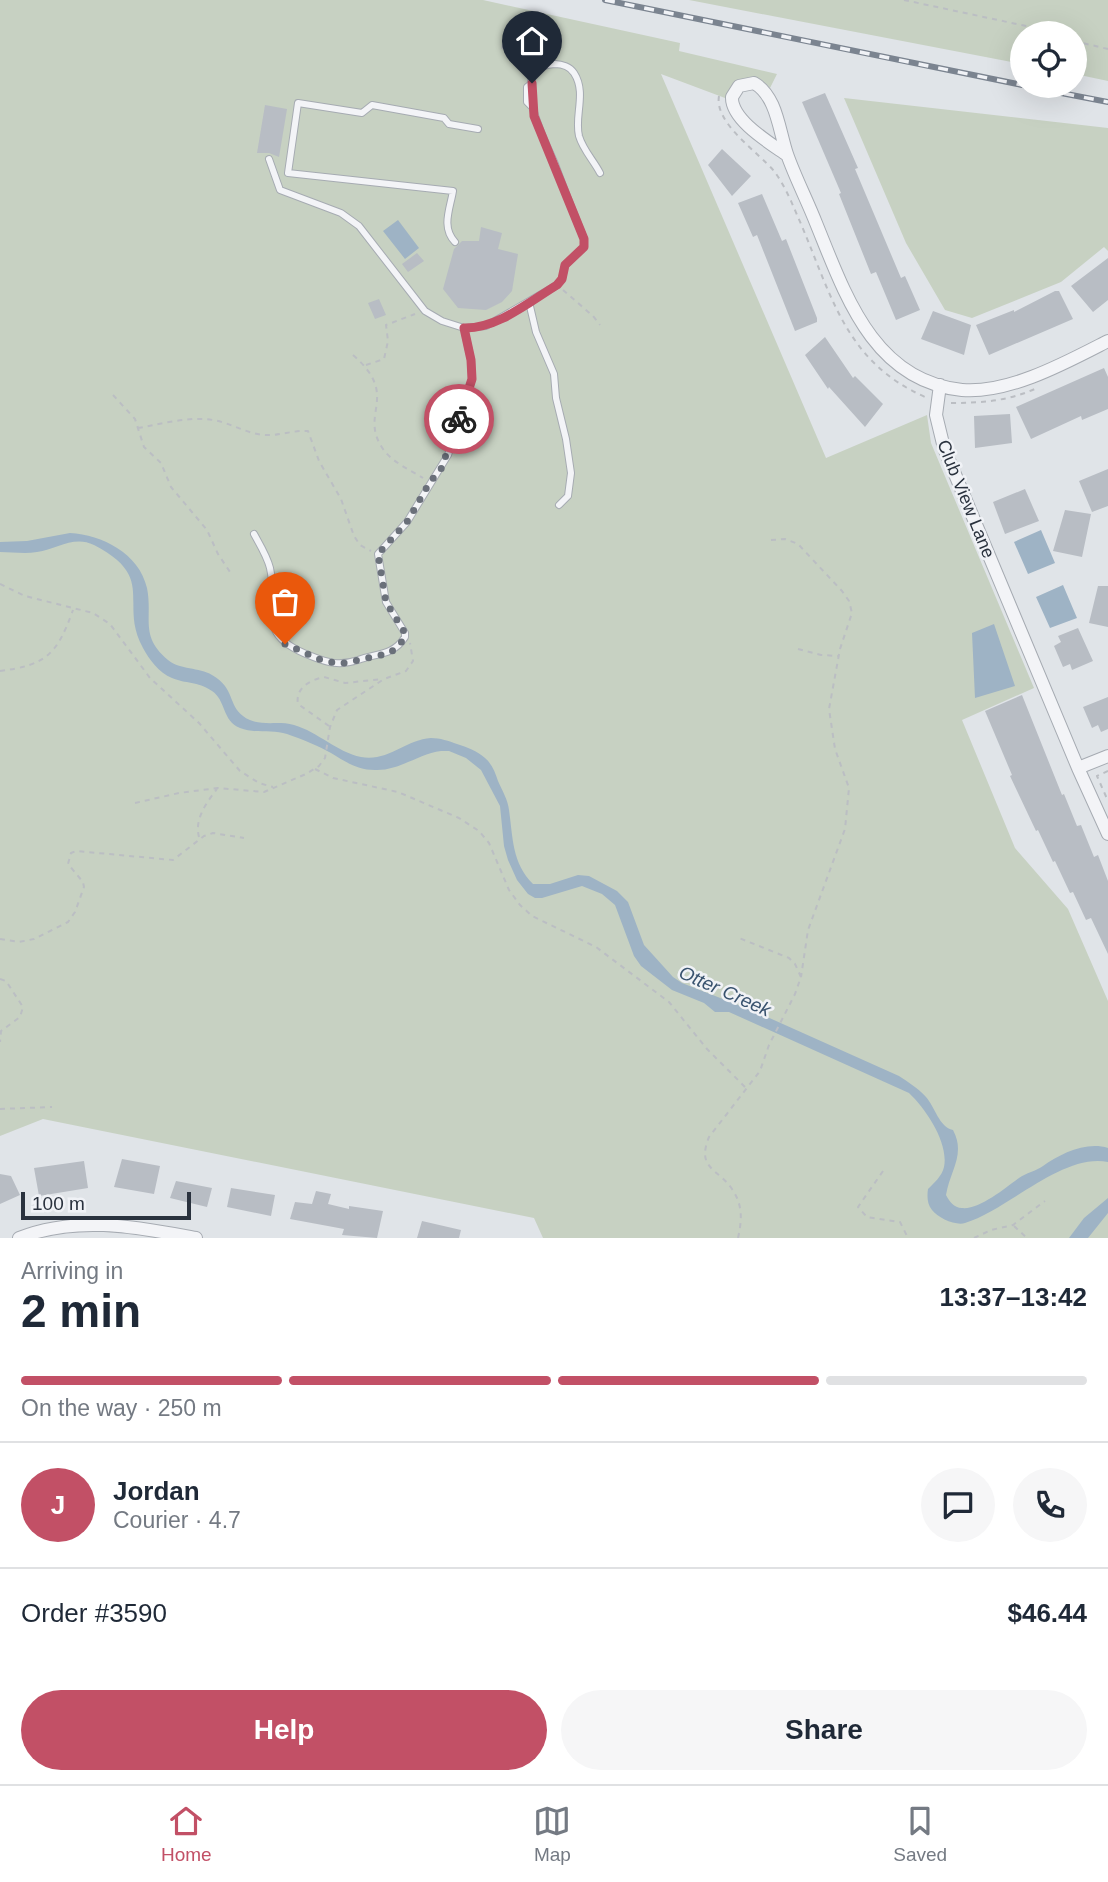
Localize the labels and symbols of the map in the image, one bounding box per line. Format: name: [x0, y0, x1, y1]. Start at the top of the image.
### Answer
pin: [502, 11, 562, 83]
courier: [424, 384, 494, 454]
street label: Club View Lane: [933, 437, 999, 561]
pin: [255, 572, 315, 644]
water label: Otter Creek: [676, 961, 775, 1021]
scale bar: [21, 1189, 191, 1221]

